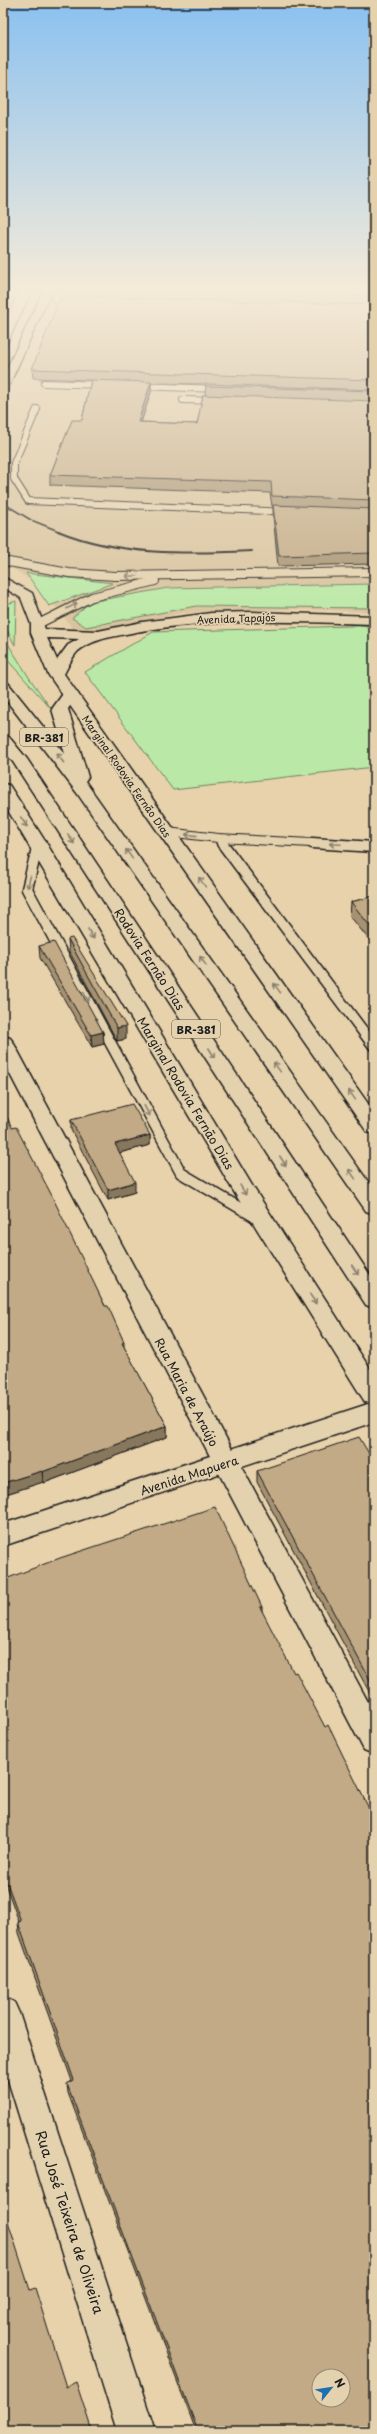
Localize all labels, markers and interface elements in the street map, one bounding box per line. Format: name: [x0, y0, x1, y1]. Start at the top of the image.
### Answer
one-way arrow: [125, 572, 138, 580]
one-way arrow: [66, 601, 78, 609]
street label: Avenida Tapajós: [197, 609, 276, 627]
street label: Marginal Rodovia Fernão Dias: [79, 712, 175, 840]
road number: BR-381: [20, 728, 68, 746]
one-way arrow: [56, 753, 64, 764]
one-way arrow: [20, 816, 28, 827]
one-way arrow: [185, 831, 198, 839]
one-way arrow: [67, 833, 75, 844]
one-way arrow: [329, 841, 342, 848]
one-way arrow: [125, 849, 133, 860]
one-way arrow: [24, 875, 32, 888]
one-way arrow: [198, 877, 206, 888]
street label: Rodovia Fernão Dias: [110, 904, 190, 1014]
one-way arrow: [88, 928, 96, 940]
one-way arrow: [199, 956, 207, 967]
one-way arrow: [273, 983, 281, 994]
one-way arrow: [82, 991, 90, 1003]
street label: Marginal Rodovia Fernão Dias: [133, 1013, 239, 1173]
road number: BR-381: [172, 1020, 220, 1038]
one-way arrow: [208, 1047, 216, 1058]
one-way arrow: [273, 1062, 281, 1073]
one-way arrow: [348, 1089, 356, 1100]
one-way arrow: [144, 1105, 152, 1117]
one-way arrow: [279, 1155, 287, 1166]
one-way arrow: [348, 1169, 356, 1180]
one-way arrow: [240, 1184, 248, 1196]
one-way arrow: [351, 1264, 359, 1276]
one-way arrow: [309, 1294, 317, 1305]
street label: Rua Maria de Araújo: [151, 1334, 223, 1450]
street label: Avenida Mapuera: [138, 1450, 241, 1499]
street label: Rua José Teixeira de Oliveira: [30, 2128, 110, 2317]
north arrow: [311, 2368, 351, 2408]
text: N: [331, 2375, 350, 2391]

